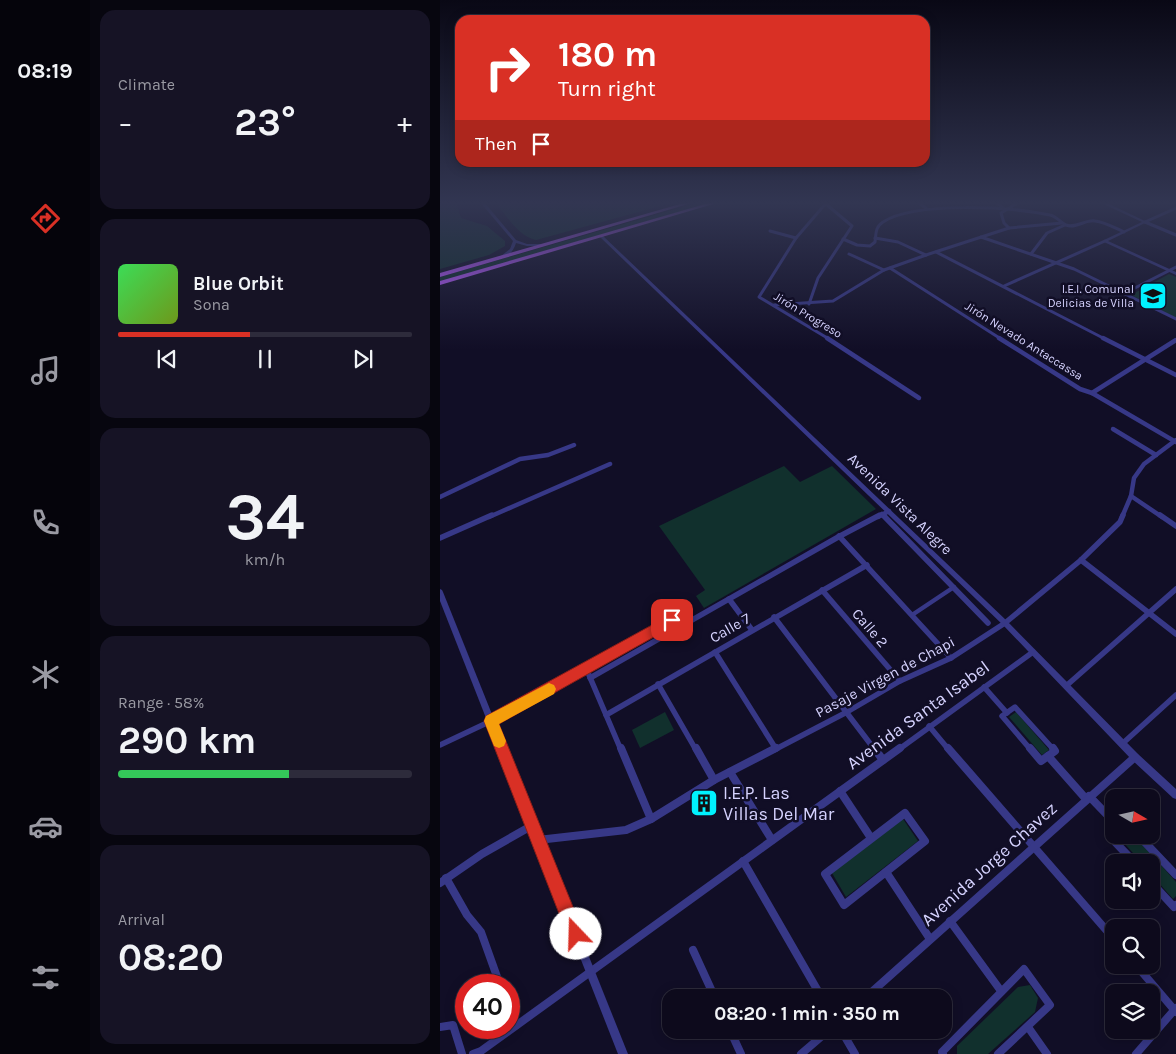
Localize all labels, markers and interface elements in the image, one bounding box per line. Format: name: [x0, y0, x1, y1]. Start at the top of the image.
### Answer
text: 180 m: [558, 34, 657, 75]
icon: right: [475, 35, 540, 100]
text: 08:19: [17, 58, 73, 84]
text: Climate: [118, 75, 175, 94]
text: Turn right: [558, 76, 656, 102]
text: 23°: [234, 100, 296, 145]
text: −: [118, 106, 133, 139]
text: +: [397, 106, 412, 139]
icon: arrive: [527, 130, 555, 158]
text: Then: [475, 133, 517, 155]
icon: directions: [28, 201, 63, 236]
text: Blue Orbit: [193, 273, 284, 295]
school or university icon: I.E.I. Comunal Delicias de Villa: [1138, 281, 1168, 311]
place label: I.E.I. Comunal Delicias de Villa: [1048, 282, 1134, 310]
street label: Jirón Progreso: [771, 289, 845, 341]
text: Sona: [193, 295, 230, 314]
street label: Jirón Nevado Antaccassa: [962, 299, 1086, 383]
icon: previous: [153, 345, 181, 373]
icon: pause: [251, 345, 279, 373]
icon: next: [349, 345, 377, 373]
icon: music: [28, 353, 63, 388]
street label: Avenida Vista Alegre: [844, 450, 956, 558]
text: 34: [225, 479, 305, 555]
icon: phone: [28, 505, 63, 540]
text: km/h: [245, 550, 285, 569]
pin: [651, 599, 693, 641]
street label: Calle 2: [848, 605, 892, 651]
icon: arrive: [658, 606, 686, 634]
street label: Calle 7: [706, 609, 754, 647]
street label: Pasaje Virgen de Chapi: [812, 633, 958, 721]
street label: Avenida Santa Isabel: [842, 656, 994, 774]
icon: climate: [28, 657, 63, 692]
text: Range · 58%: [118, 693, 204, 712]
text: 290 km: [118, 718, 256, 763]
place label: I.E.P. Las Villas Del Mar: [723, 782, 835, 825]
building icon: I.E.P. Las Villas Del Mar: [689, 788, 719, 818]
north arrow: [1105, 789, 1160, 844]
map controls: [1105, 789, 1160, 1039]
street label: Avenida Jorge Chavez: [917, 797, 1061, 931]
icon: car: [28, 809, 63, 844]
button: sound: [1105, 854, 1160, 909]
position arrow: [549, 907, 601, 959]
text: Arrival: [118, 910, 165, 929]
button: search: [1105, 919, 1160, 974]
text: 08:20: [118, 935, 224, 980]
icon: filters: [28, 960, 63, 995]
speed limit sign: 40: [455, 974, 520, 1039]
button: layers: [1105, 984, 1160, 1039]
text: 08:20 · 1 min · 350 m: [714, 1003, 900, 1025]

